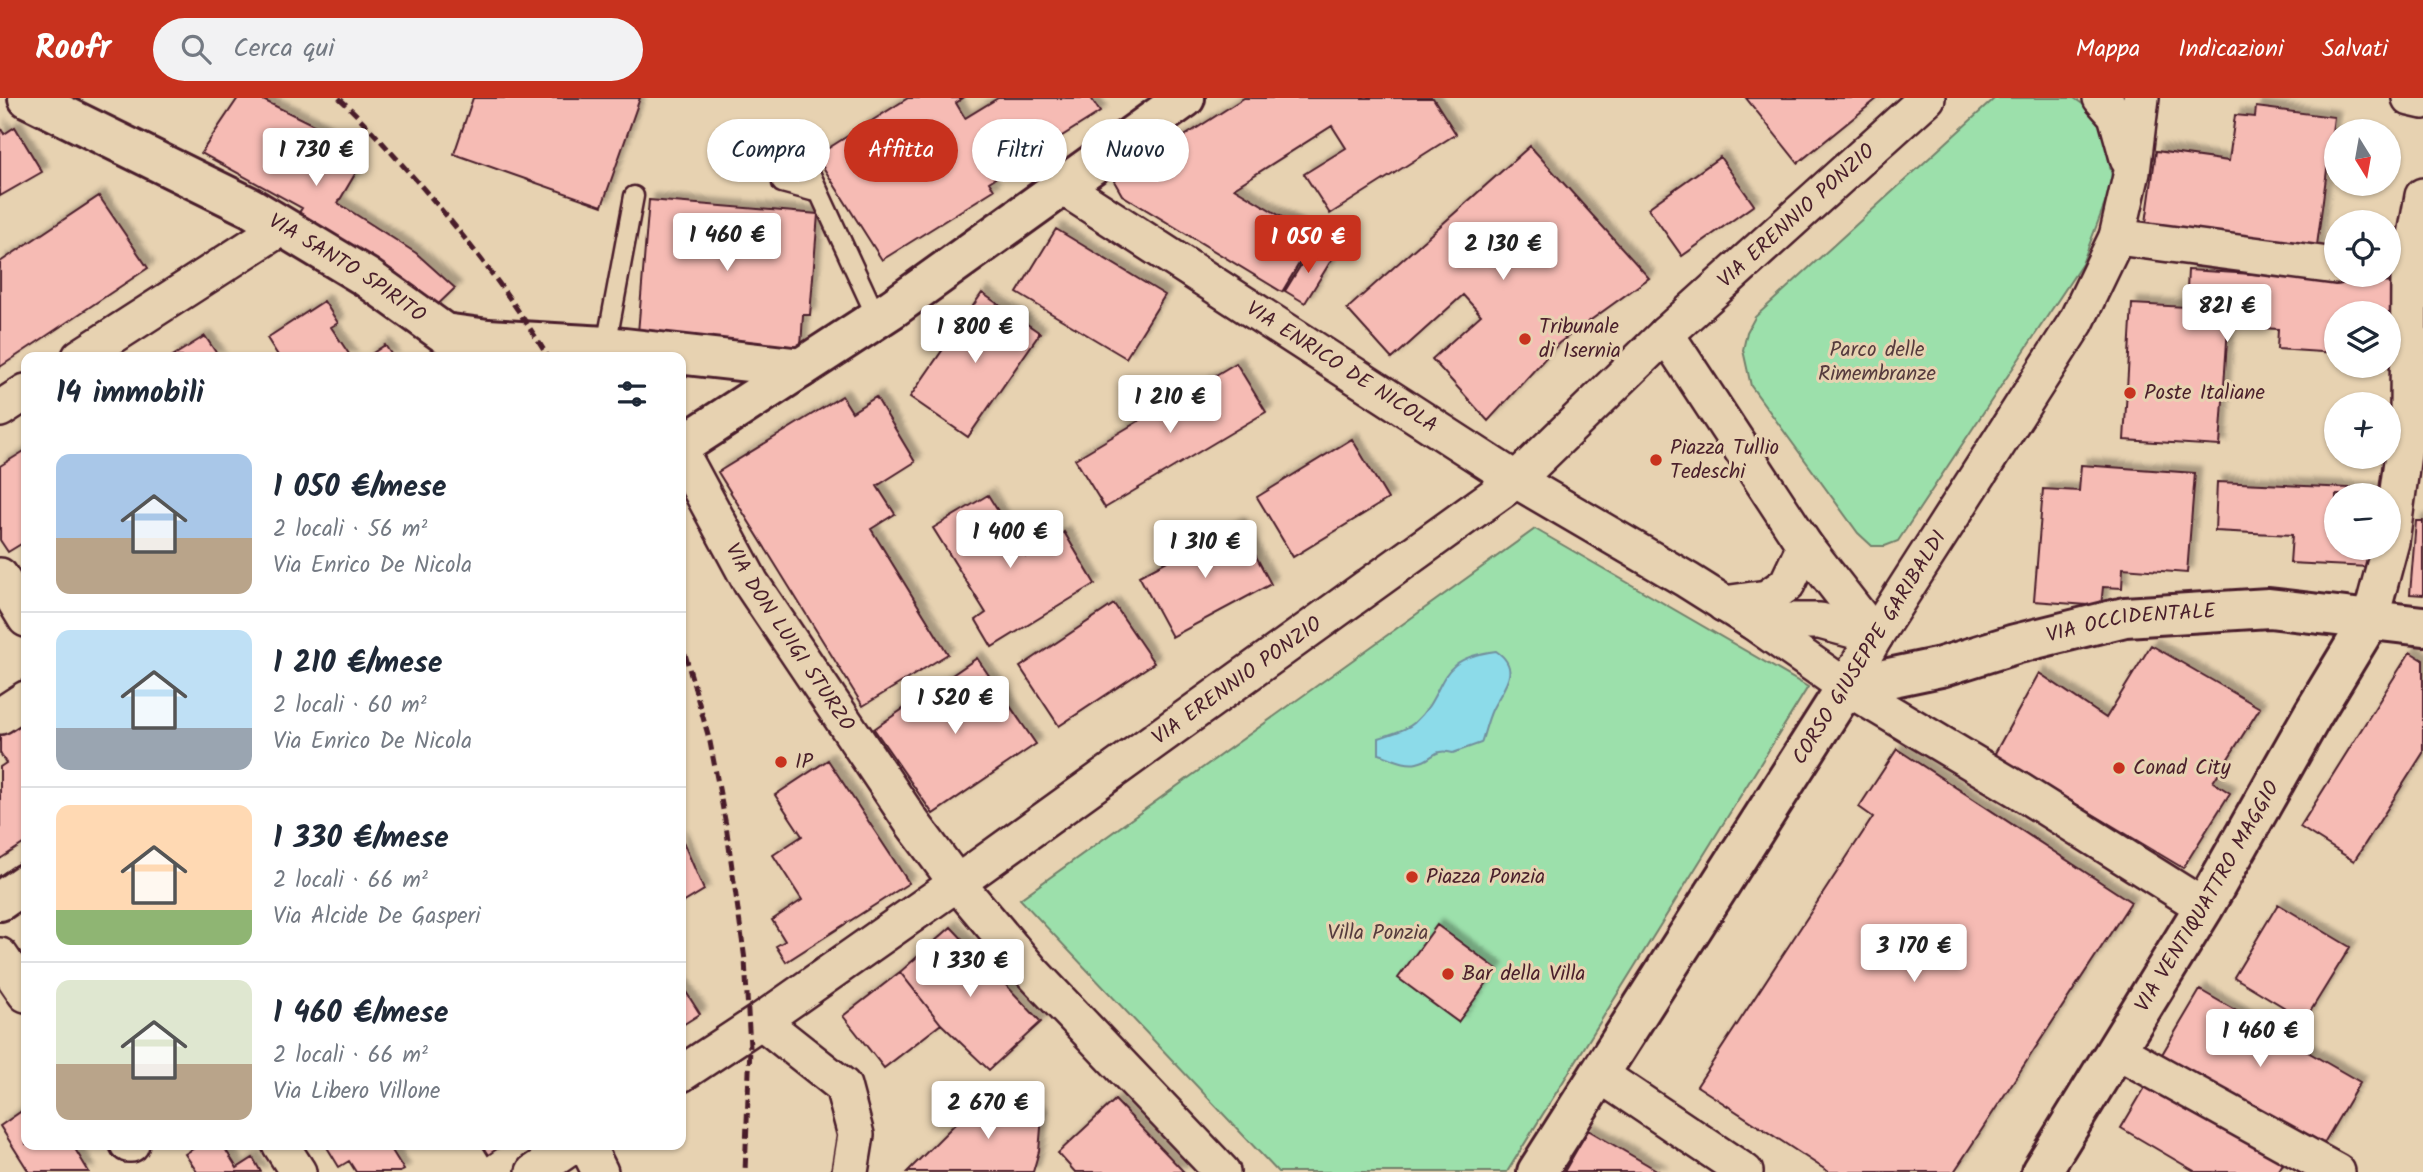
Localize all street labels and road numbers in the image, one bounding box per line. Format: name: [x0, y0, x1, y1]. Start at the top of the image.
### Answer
street label: VIA ERENNIO PONZIO: [1710, 136, 1883, 296]
street label: VIA SANTO SPIRITO: [262, 205, 433, 331]
street label: VIA ENRICO DE NICOLA: [1239, 293, 1444, 442]
street label: CORSO GIUSEPPE GARIBALDI: [1784, 524, 1956, 772]
street label: VIA DON LUIGI STURZO: [716, 537, 863, 738]
street label: VIA OCCIDENTALE: [2043, 595, 2217, 652]
street label: VIA ERENNIO PONZIO: [1145, 608, 1329, 754]
street label: VIA VENTIQUATTRO MAGGIO: [2127, 775, 2289, 1019]

